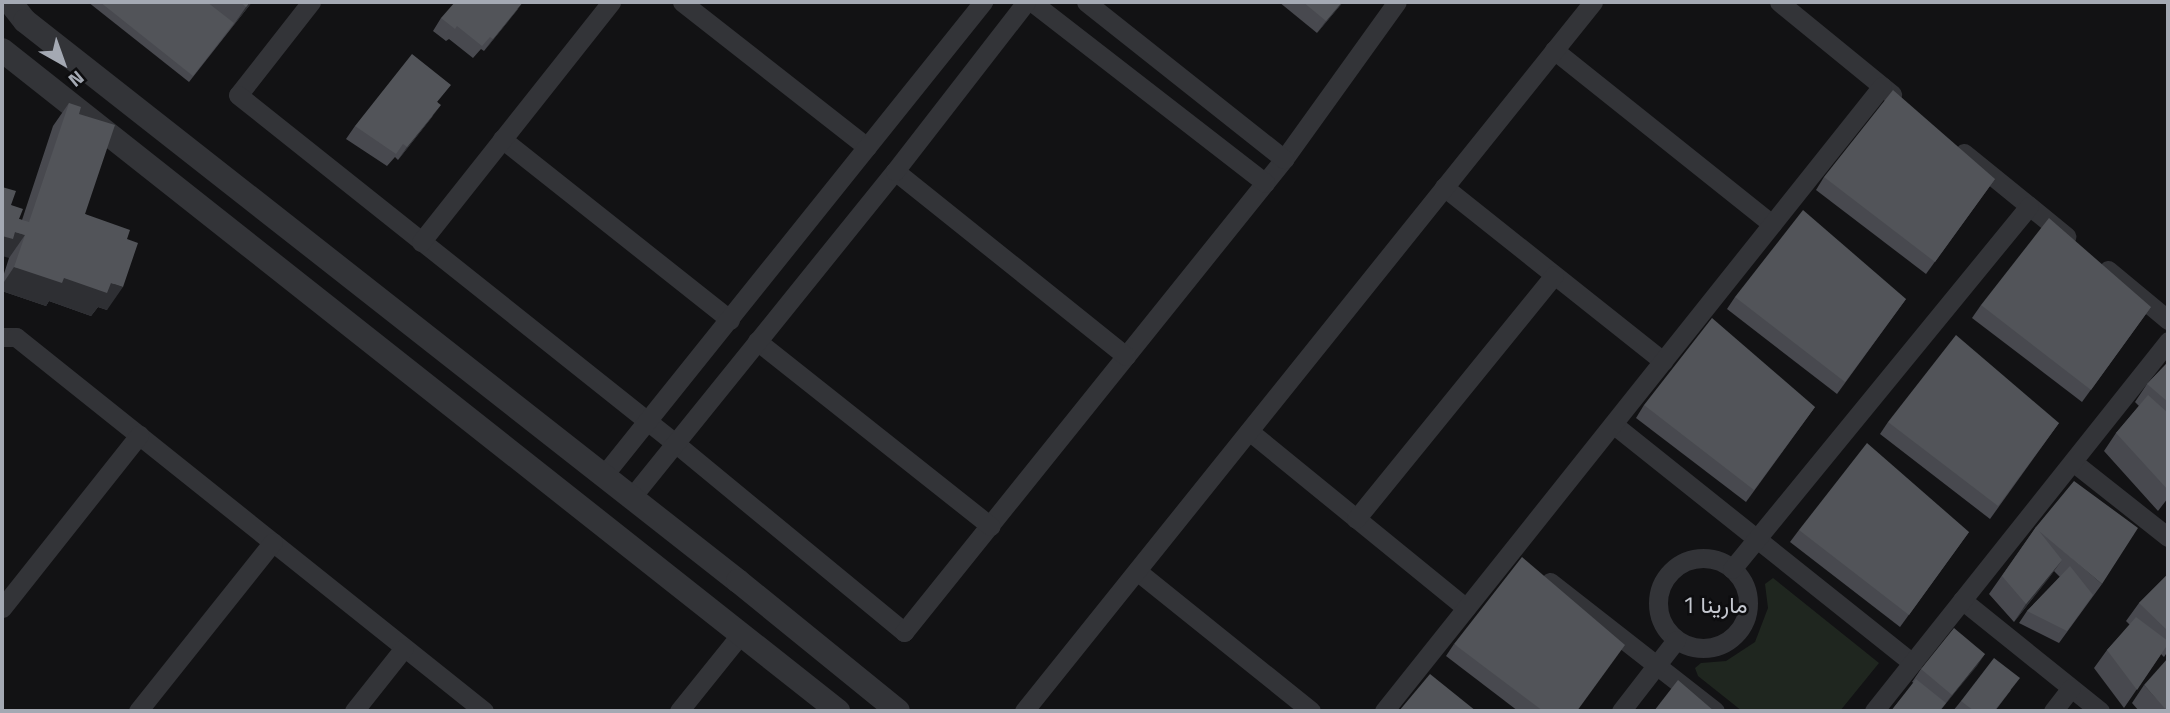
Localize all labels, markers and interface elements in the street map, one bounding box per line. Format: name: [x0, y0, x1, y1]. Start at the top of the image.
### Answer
north arrow: [28, 28, 98, 98]
text: N: [62, 64, 91, 95]
district label: مارینا 1: [1682, 591, 1748, 619]

